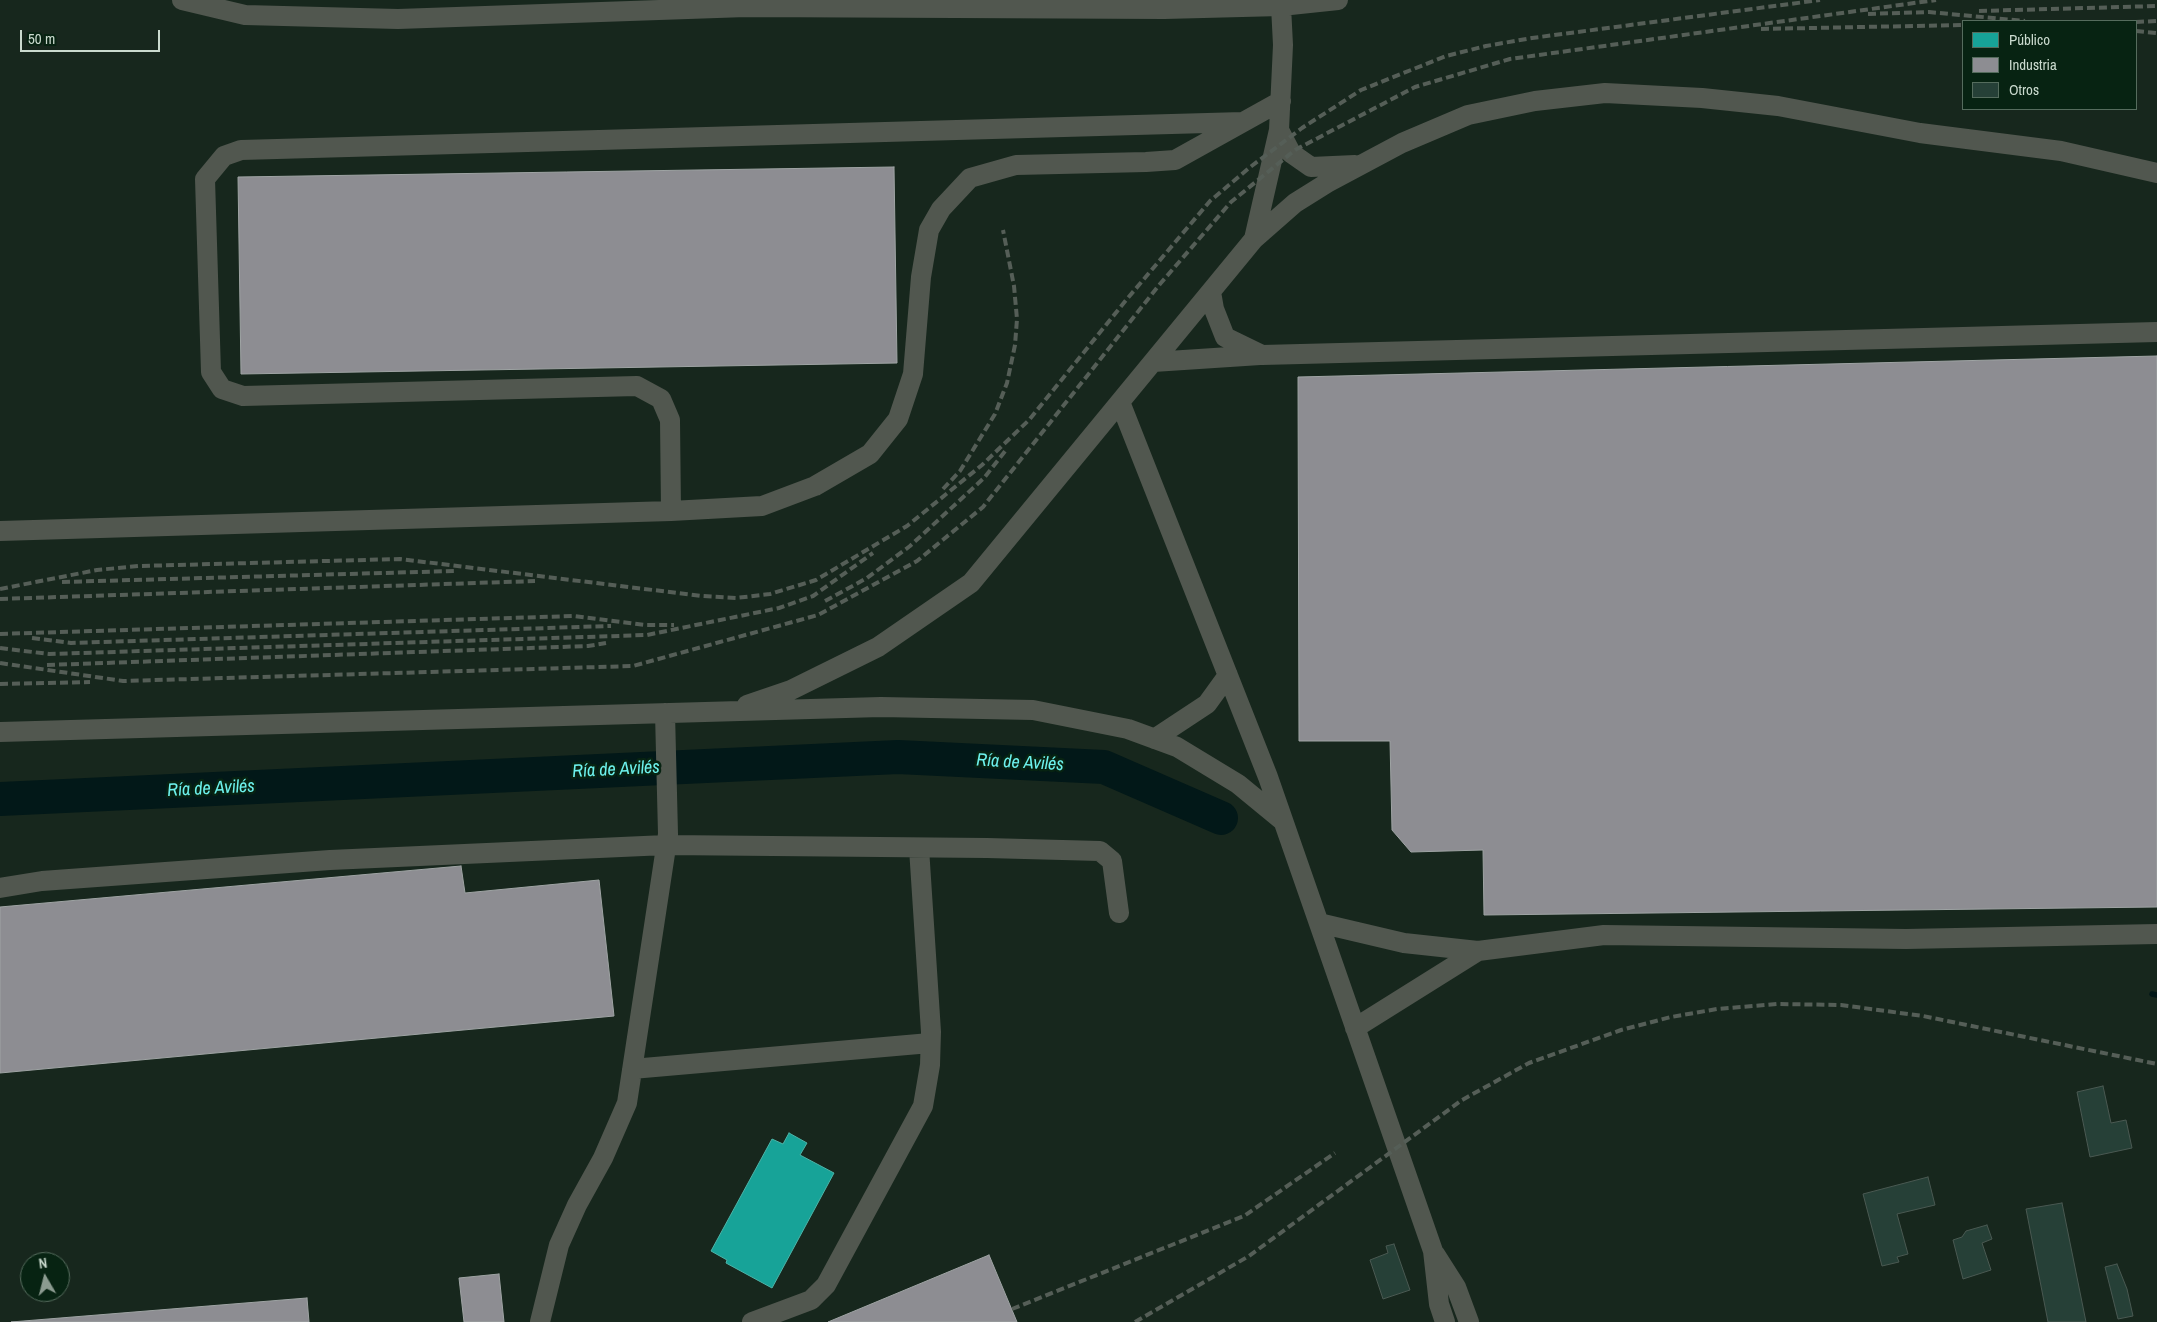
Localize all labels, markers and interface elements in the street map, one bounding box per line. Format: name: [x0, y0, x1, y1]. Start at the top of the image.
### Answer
scale bar: [22, 20, 162, 52]
legend: [1962, 20, 2137, 110]
text: 50 m: [28, 28, 55, 49]
text: Público: [2009, 29, 2050, 50]
text: Industria: [2009, 54, 2057, 75]
text: Otros: [2009, 79, 2039, 100]
water label: Ría de Avilés: [976, 750, 1064, 776]
water label: Ría de Avilés: [572, 757, 660, 783]
water label: Ría de Avilés: [167, 776, 255, 802]
north arrow: [20, 1252, 70, 1302]
text: N: [38, 1254, 48, 1273]

